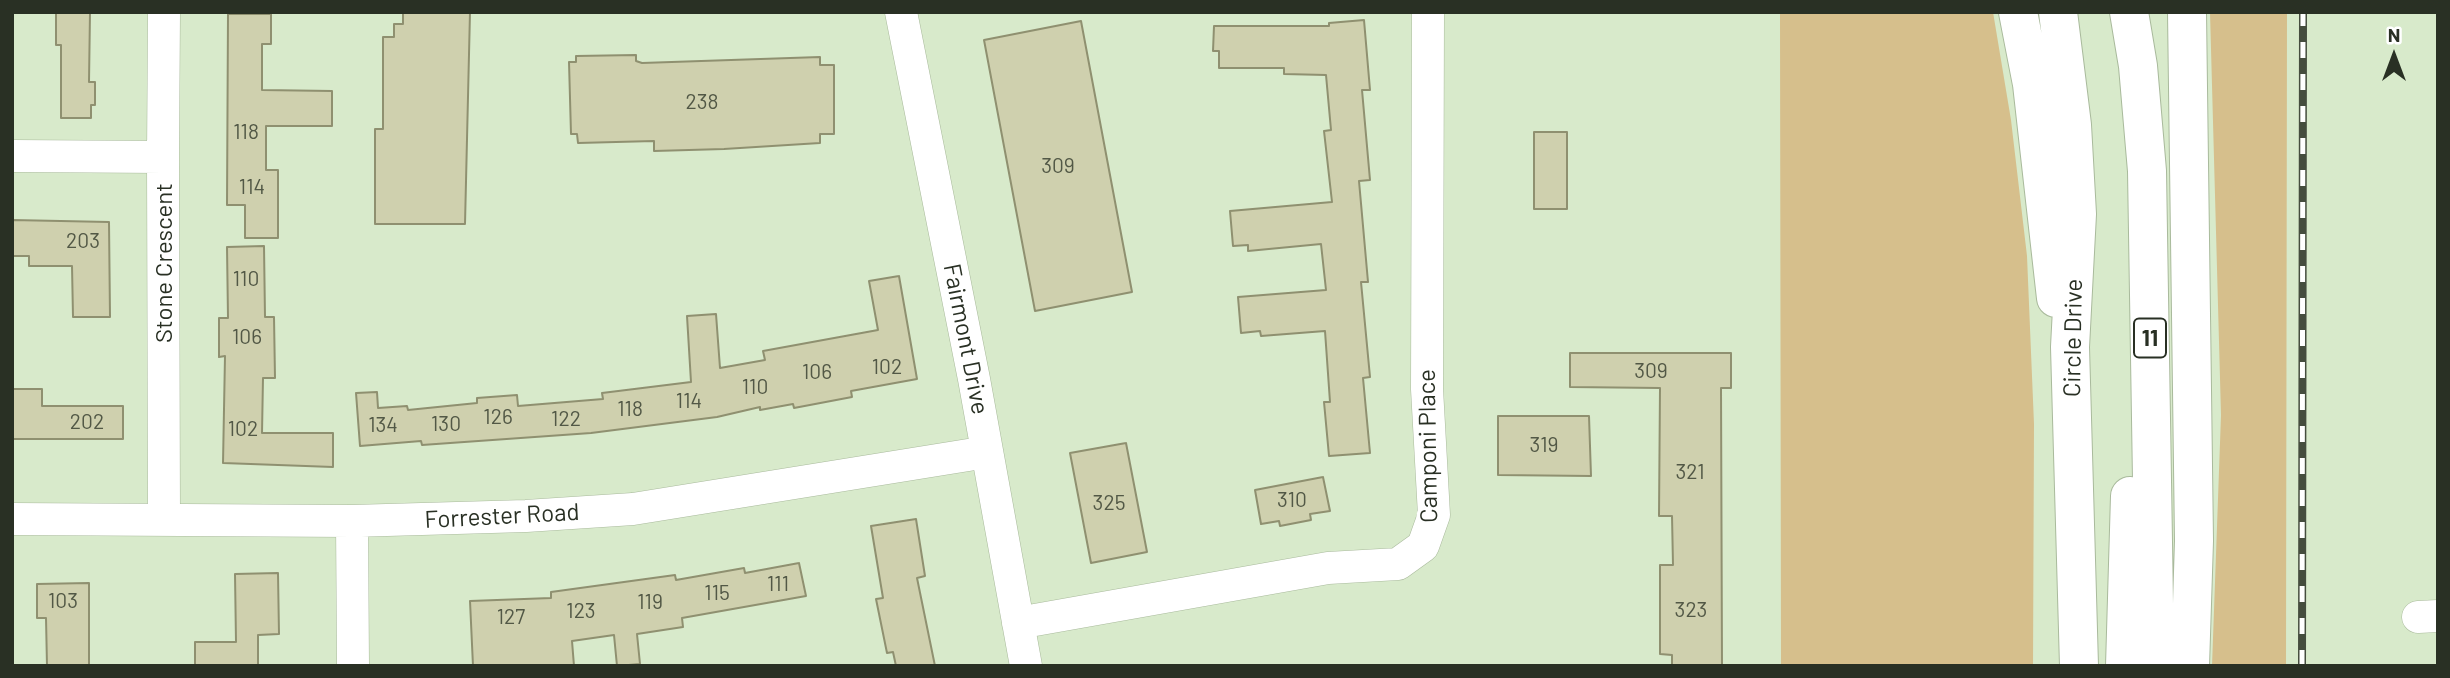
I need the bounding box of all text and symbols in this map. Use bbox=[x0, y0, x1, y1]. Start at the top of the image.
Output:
north arrow bbox=[2359, 21, 2429, 91]
text: N bbox=[2388, 23, 2400, 46]
house number: 238 bbox=[686, 89, 718, 115]
house number: 118 bbox=[233, 119, 259, 145]
house number: 309 bbox=[1041, 153, 1075, 179]
house number: 114 bbox=[239, 174, 265, 200]
street label: Stone Crescent bbox=[150, 183, 178, 343]
house number: 203 bbox=[66, 228, 100, 254]
street label: Fairmont Drive bbox=[937, 261, 995, 417]
house number: 110 bbox=[233, 266, 259, 292]
street label: Circle Drive bbox=[2058, 279, 2088, 397]
road number: 11 bbox=[2134, 318, 2166, 358]
house number: 106 bbox=[232, 324, 262, 350]
house number: 102 bbox=[872, 354, 902, 380]
house number: 309 bbox=[1634, 358, 1668, 384]
house number: 106 bbox=[802, 359, 832, 385]
street label: Camponi Place bbox=[1412, 369, 1444, 523]
house number: 110 bbox=[742, 374, 768, 400]
house number: 114 bbox=[676, 388, 702, 414]
house number: 118 bbox=[617, 396, 643, 422]
house number: 126 bbox=[483, 404, 513, 430]
house number: 122 bbox=[551, 406, 581, 432]
house number: 202 bbox=[70, 409, 104, 435]
house number: 130 bbox=[431, 411, 461, 437]
house number: 134 bbox=[368, 412, 398, 438]
house number: 102 bbox=[228, 416, 258, 442]
house number: 319 bbox=[1530, 432, 1558, 458]
house number: 321 bbox=[1675, 459, 1705, 485]
house number: 310 bbox=[1277, 487, 1307, 513]
house number: 325 bbox=[1093, 490, 1125, 516]
street label: Forrester Road bbox=[424, 498, 580, 534]
house number: 111 bbox=[767, 571, 789, 597]
house number: 115 bbox=[704, 580, 730, 606]
house number: 103 bbox=[48, 588, 78, 614]
house number: 119 bbox=[637, 589, 663, 615]
house number: 323 bbox=[1675, 597, 1707, 623]
house number: 123 bbox=[566, 598, 596, 624]
house number: 127 bbox=[497, 604, 525, 630]

